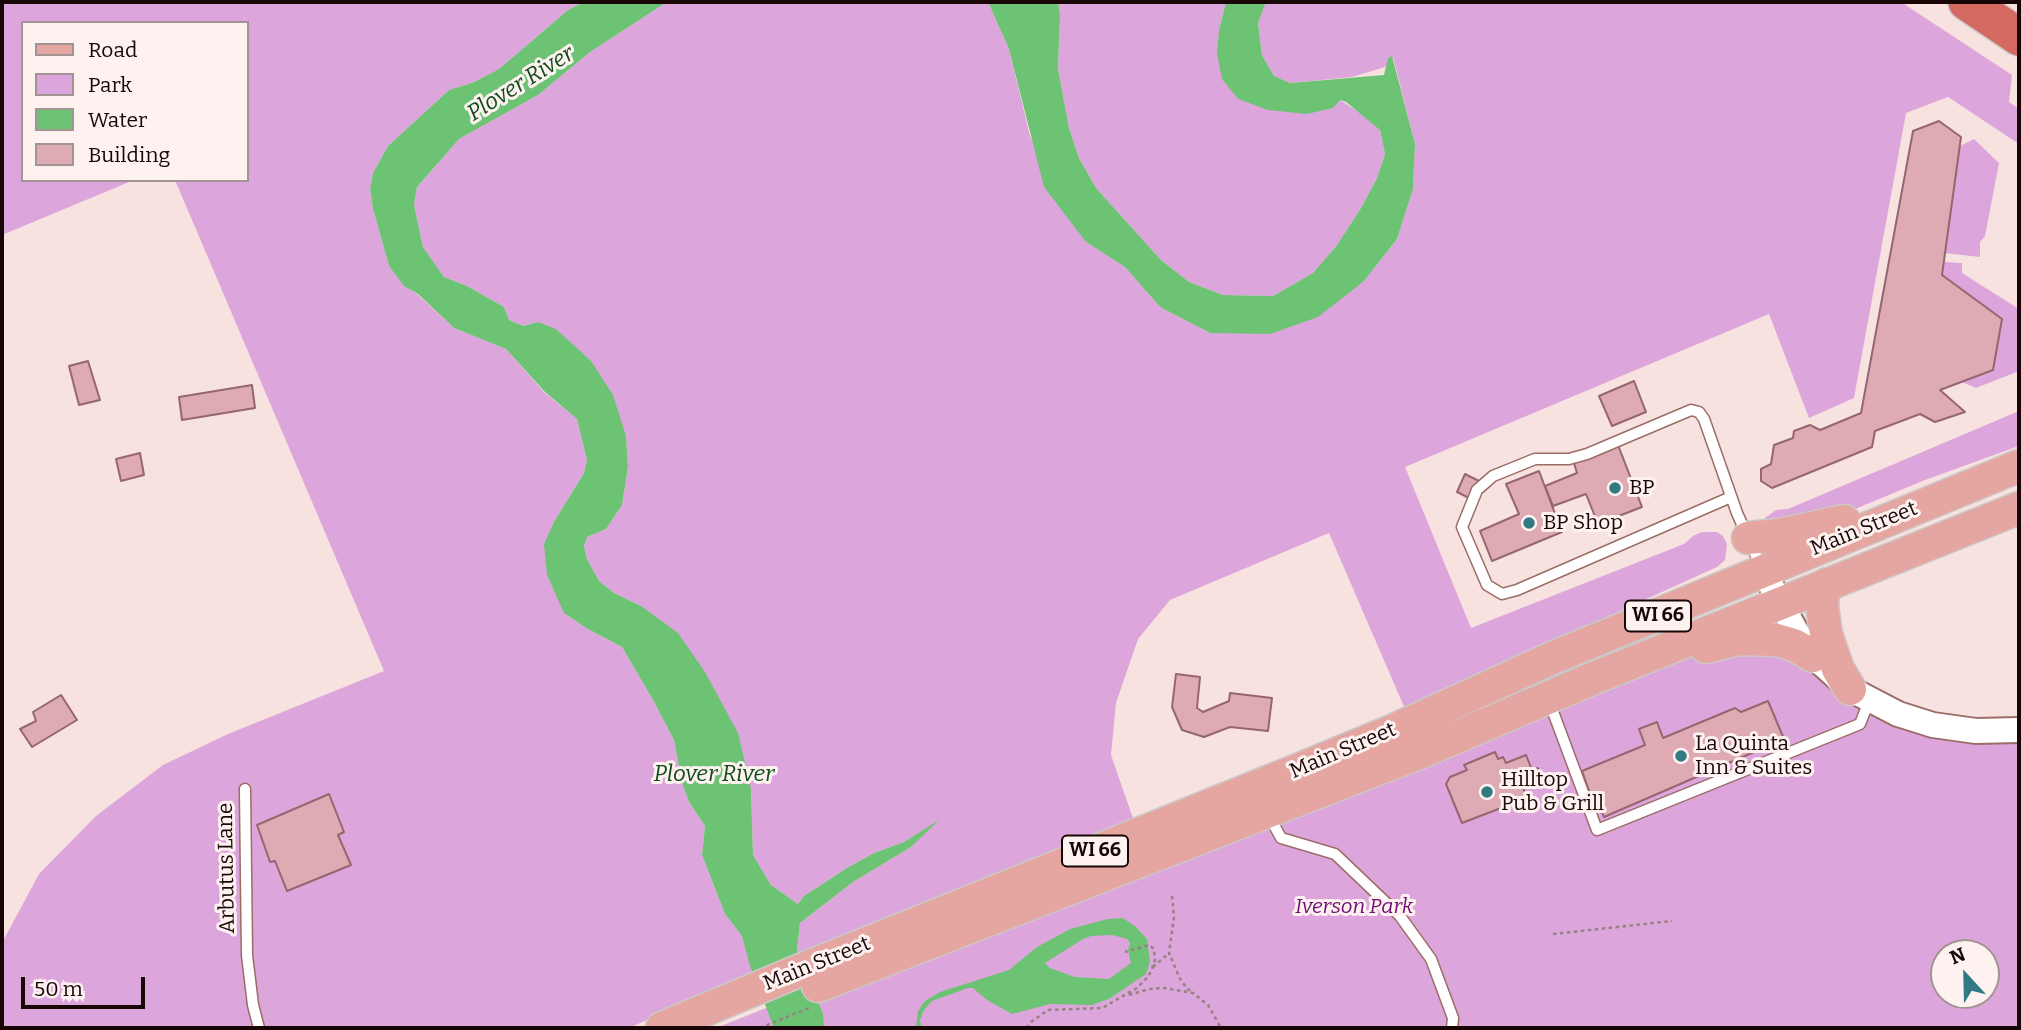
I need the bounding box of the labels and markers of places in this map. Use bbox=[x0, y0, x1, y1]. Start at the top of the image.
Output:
place label: BP bbox=[1629, 475, 1654, 501]
marker: BP bbox=[1607, 480, 1623, 496]
place label: BP Shop bbox=[1543, 510, 1623, 536]
marker: BP Shop bbox=[1521, 515, 1537, 531]
place label: La Quinta Inn & Suites bbox=[1695, 731, 1812, 781]
marker: La Quinta Inn & Suites bbox=[1673, 748, 1689, 764]
place label: Hilltop Pub & Grill bbox=[1501, 767, 1604, 817]
marker: Hilltop Pub & Grill bbox=[1479, 784, 1495, 800]

